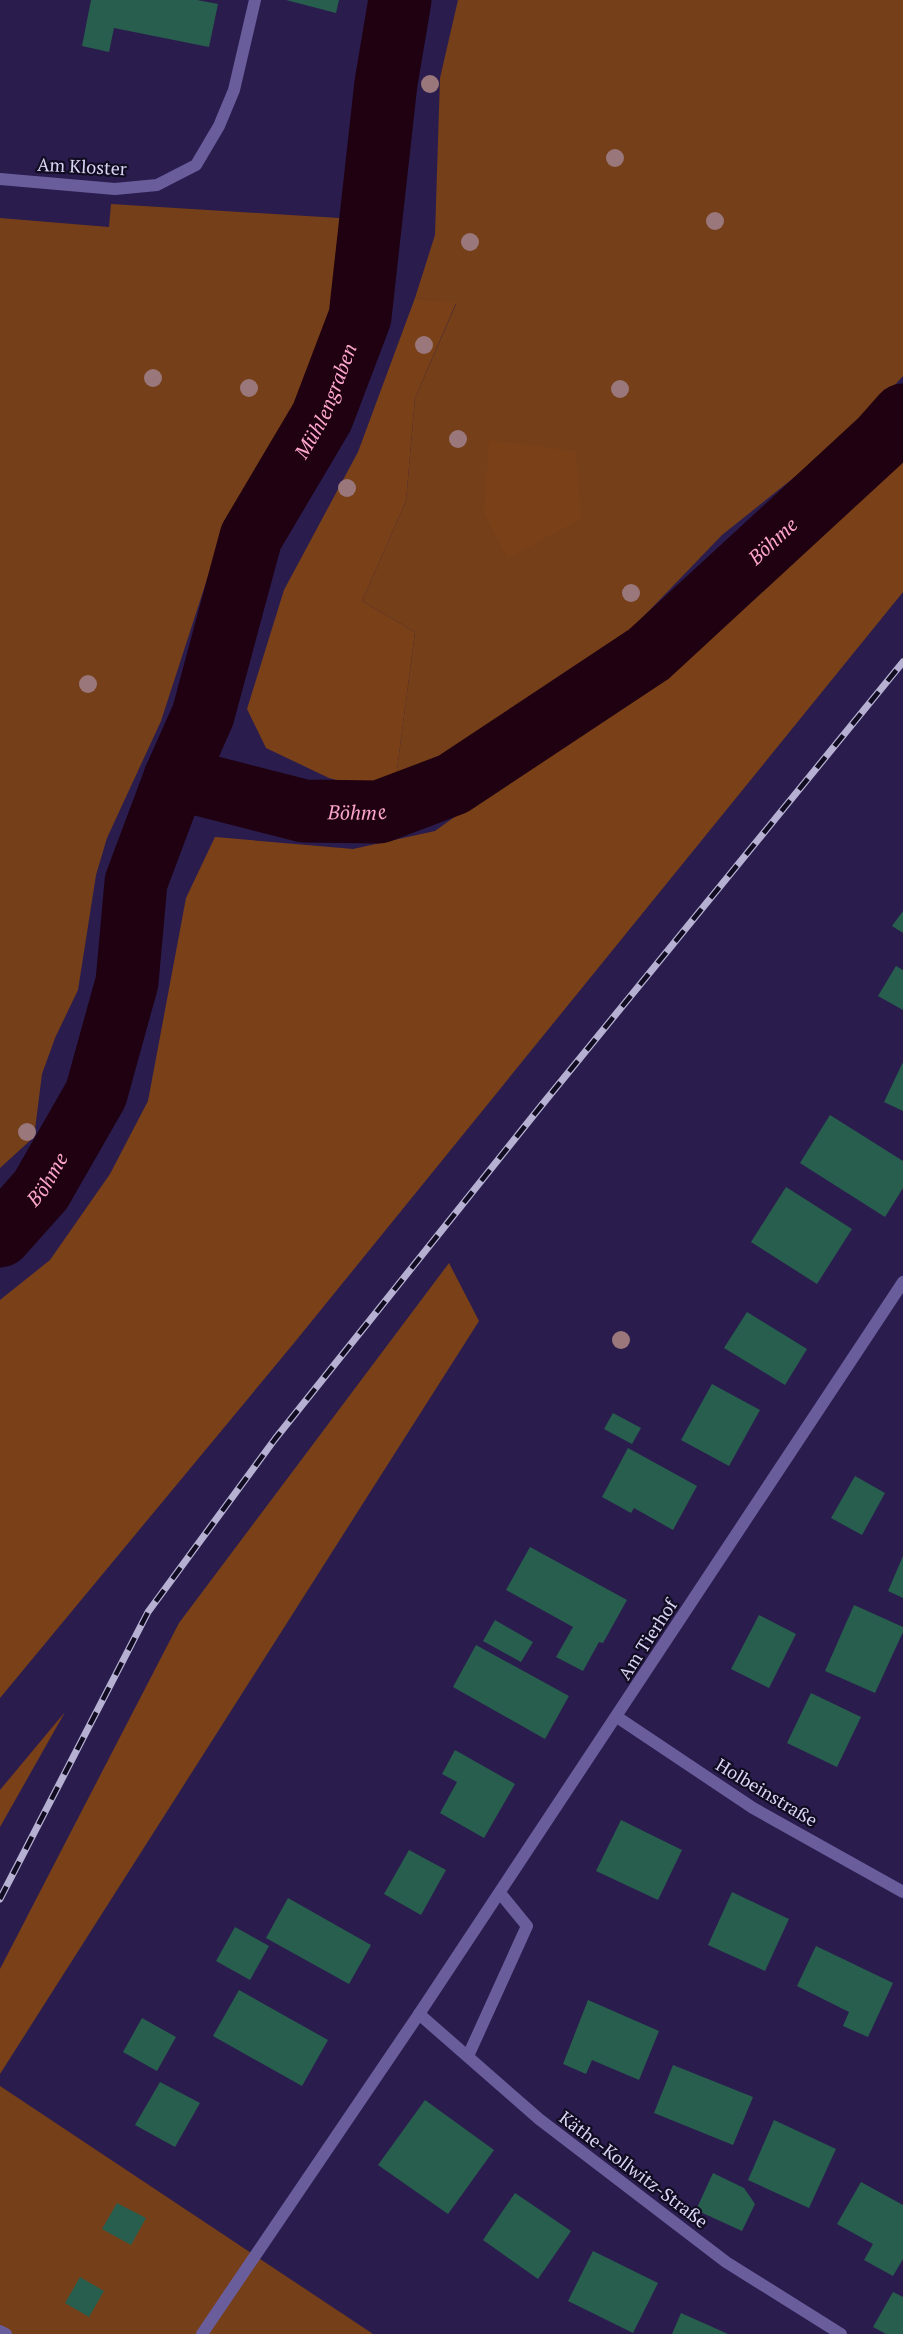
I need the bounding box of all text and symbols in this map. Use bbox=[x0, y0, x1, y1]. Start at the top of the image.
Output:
street label: Am Kloster bbox=[37, 152, 127, 180]
water label: Mühlengraben bbox=[287, 339, 362, 464]
water label: Böhme bbox=[741, 511, 803, 571]
water label: Böhme bbox=[327, 797, 390, 825]
water label: Böhme bbox=[19, 1147, 73, 1212]
street label: Am Tierhof bbox=[612, 1593, 683, 1684]
street label: Holbeinstraße bbox=[712, 1752, 822, 1832]
street label: Käthe-Kollwitz-Straße bbox=[555, 2105, 713, 2233]

